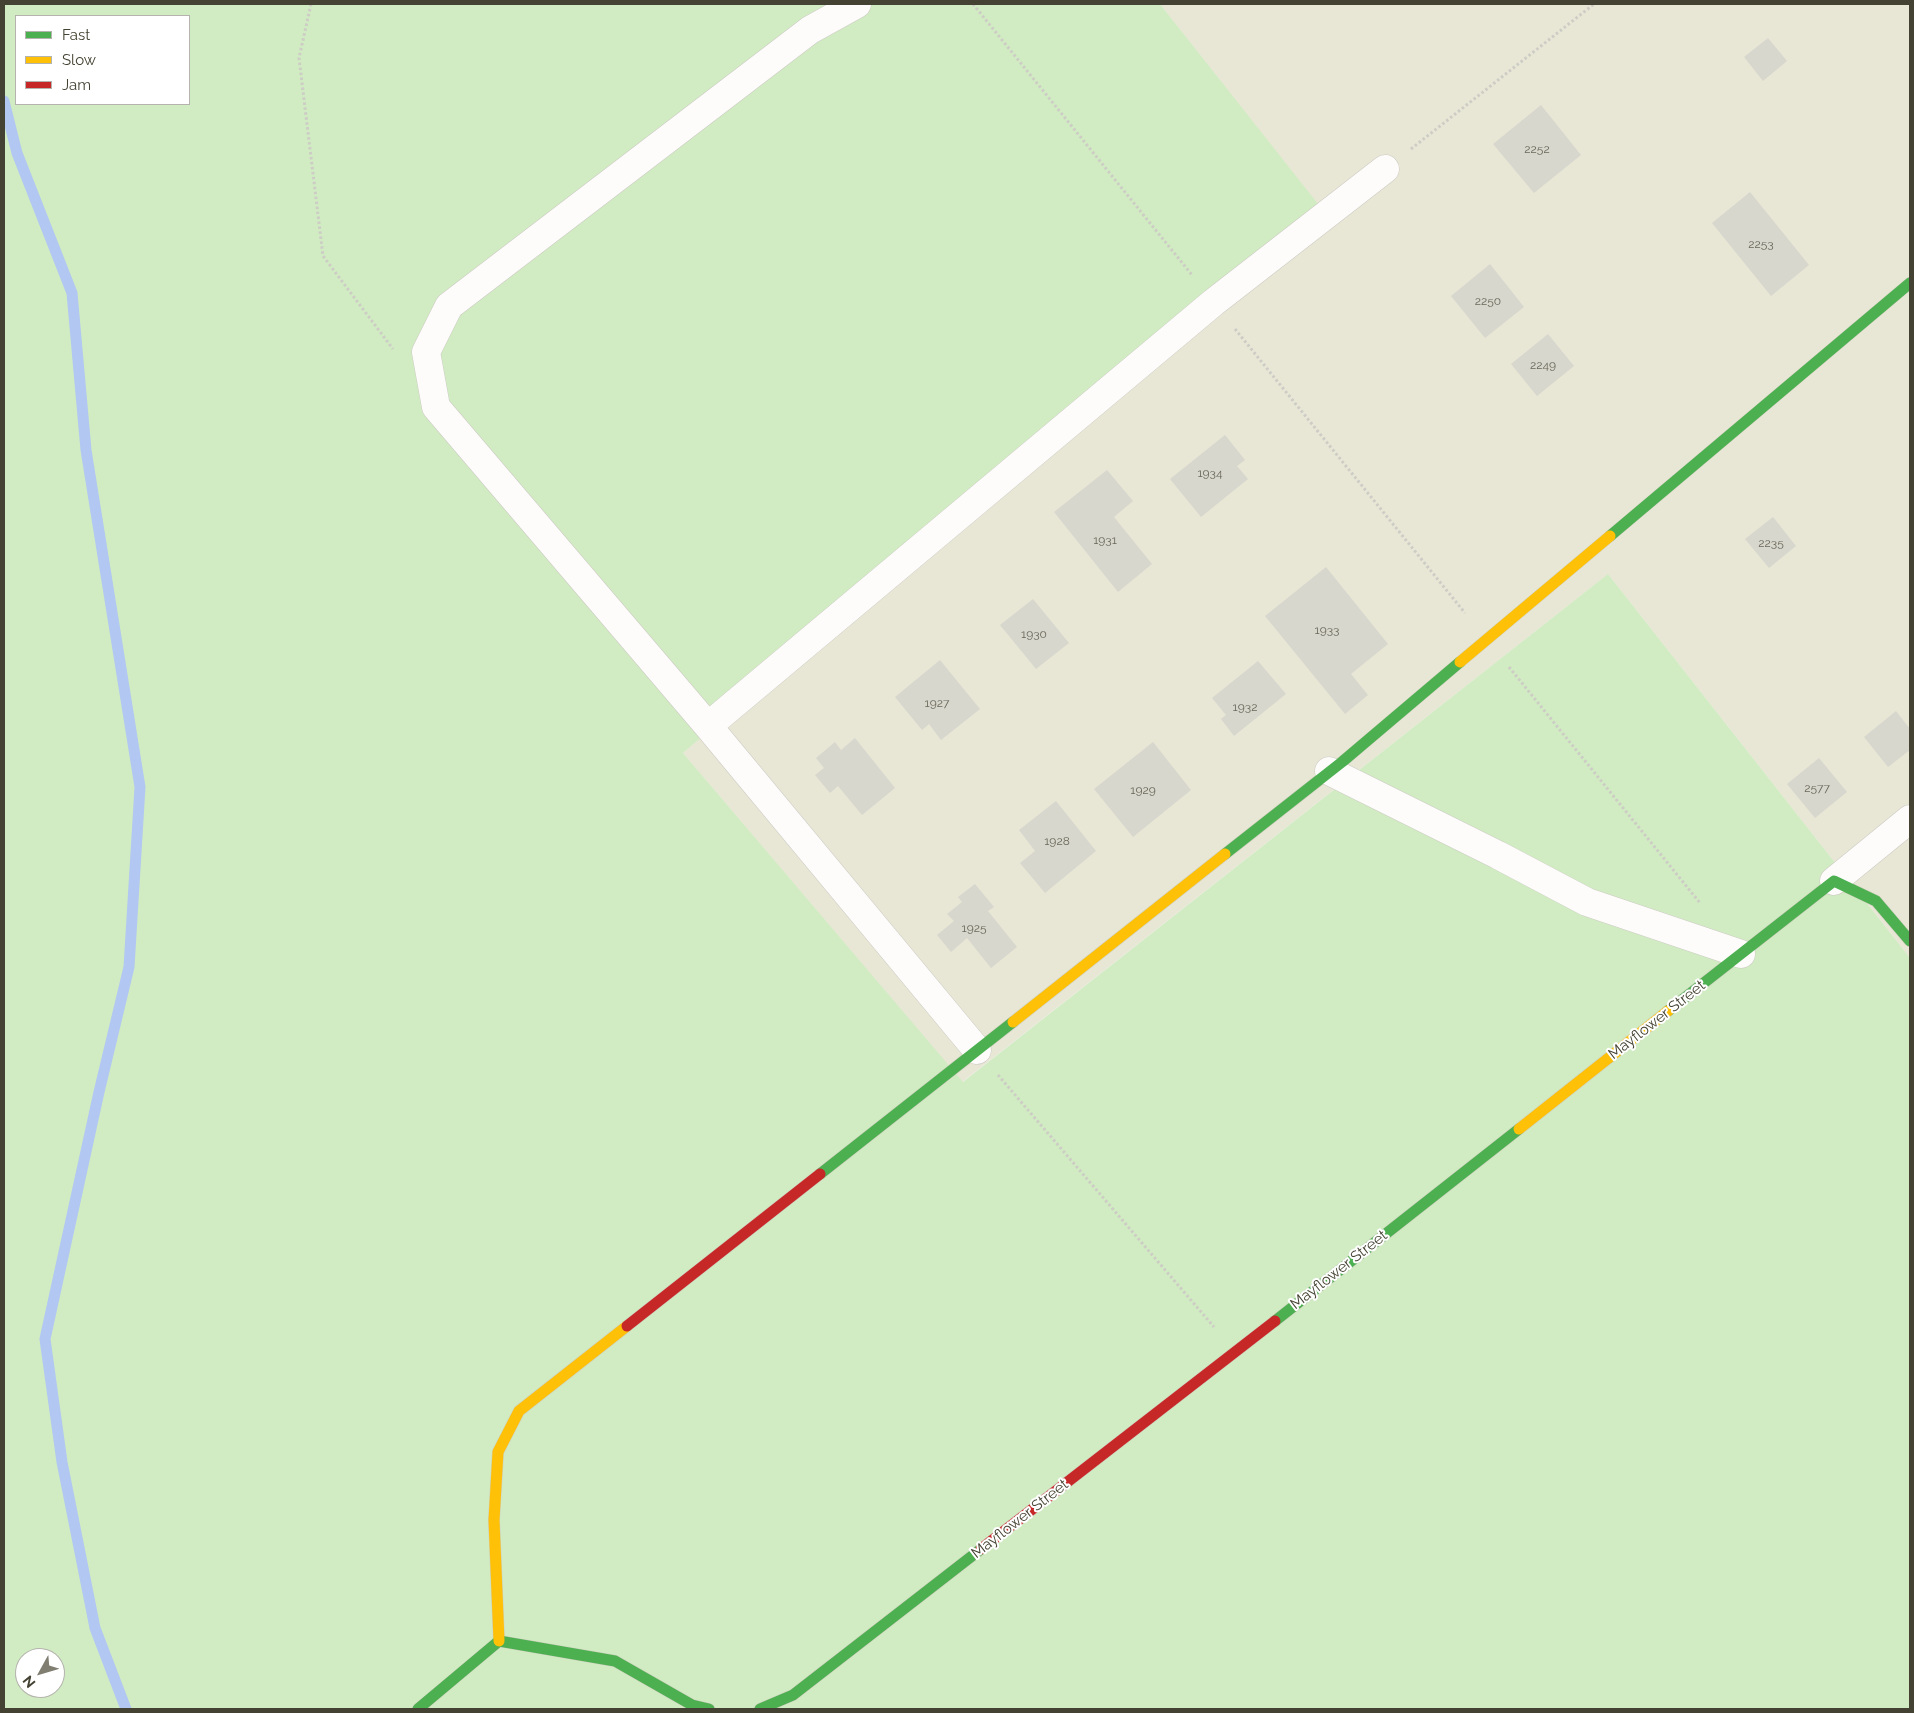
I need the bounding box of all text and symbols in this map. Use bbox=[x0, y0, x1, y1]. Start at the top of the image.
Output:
legend bbox=[15, 15, 190, 105]
text: Fast bbox=[62, 26, 90, 44]
text: Slow bbox=[62, 51, 96, 69]
text: Jam bbox=[62, 76, 91, 94]
house number: 2252 bbox=[1524, 142, 1550, 156]
house number: 2253 bbox=[1748, 237, 1774, 251]
house number: 2250 bbox=[1475, 294, 1501, 308]
house number: 2249 bbox=[1530, 358, 1556, 372]
house number: 1934 bbox=[1197, 466, 1223, 480]
house number: 1931 bbox=[1093, 533, 1117, 547]
house number: 2235 bbox=[1758, 536, 1784, 550]
house number: 1933 bbox=[1315, 623, 1339, 637]
house number: 1930 bbox=[1021, 627, 1047, 641]
house number: 1927 bbox=[925, 696, 949, 710]
house number: 1932 bbox=[1233, 700, 1257, 714]
house number: 2577 bbox=[1804, 781, 1830, 795]
house number: 1929 bbox=[1130, 783, 1156, 797]
house number: 1928 bbox=[1044, 834, 1070, 848]
house number: 1925 bbox=[962, 921, 986, 935]
street label: Mayflower Street bbox=[1605, 977, 1709, 1063]
street label: Mayflower Street bbox=[1287, 1227, 1391, 1313]
street label: Mayflower Street bbox=[968, 1476, 1072, 1562]
north arrow bbox=[15, 1648, 65, 1698]
text: N bbox=[20, 1673, 39, 1691]

